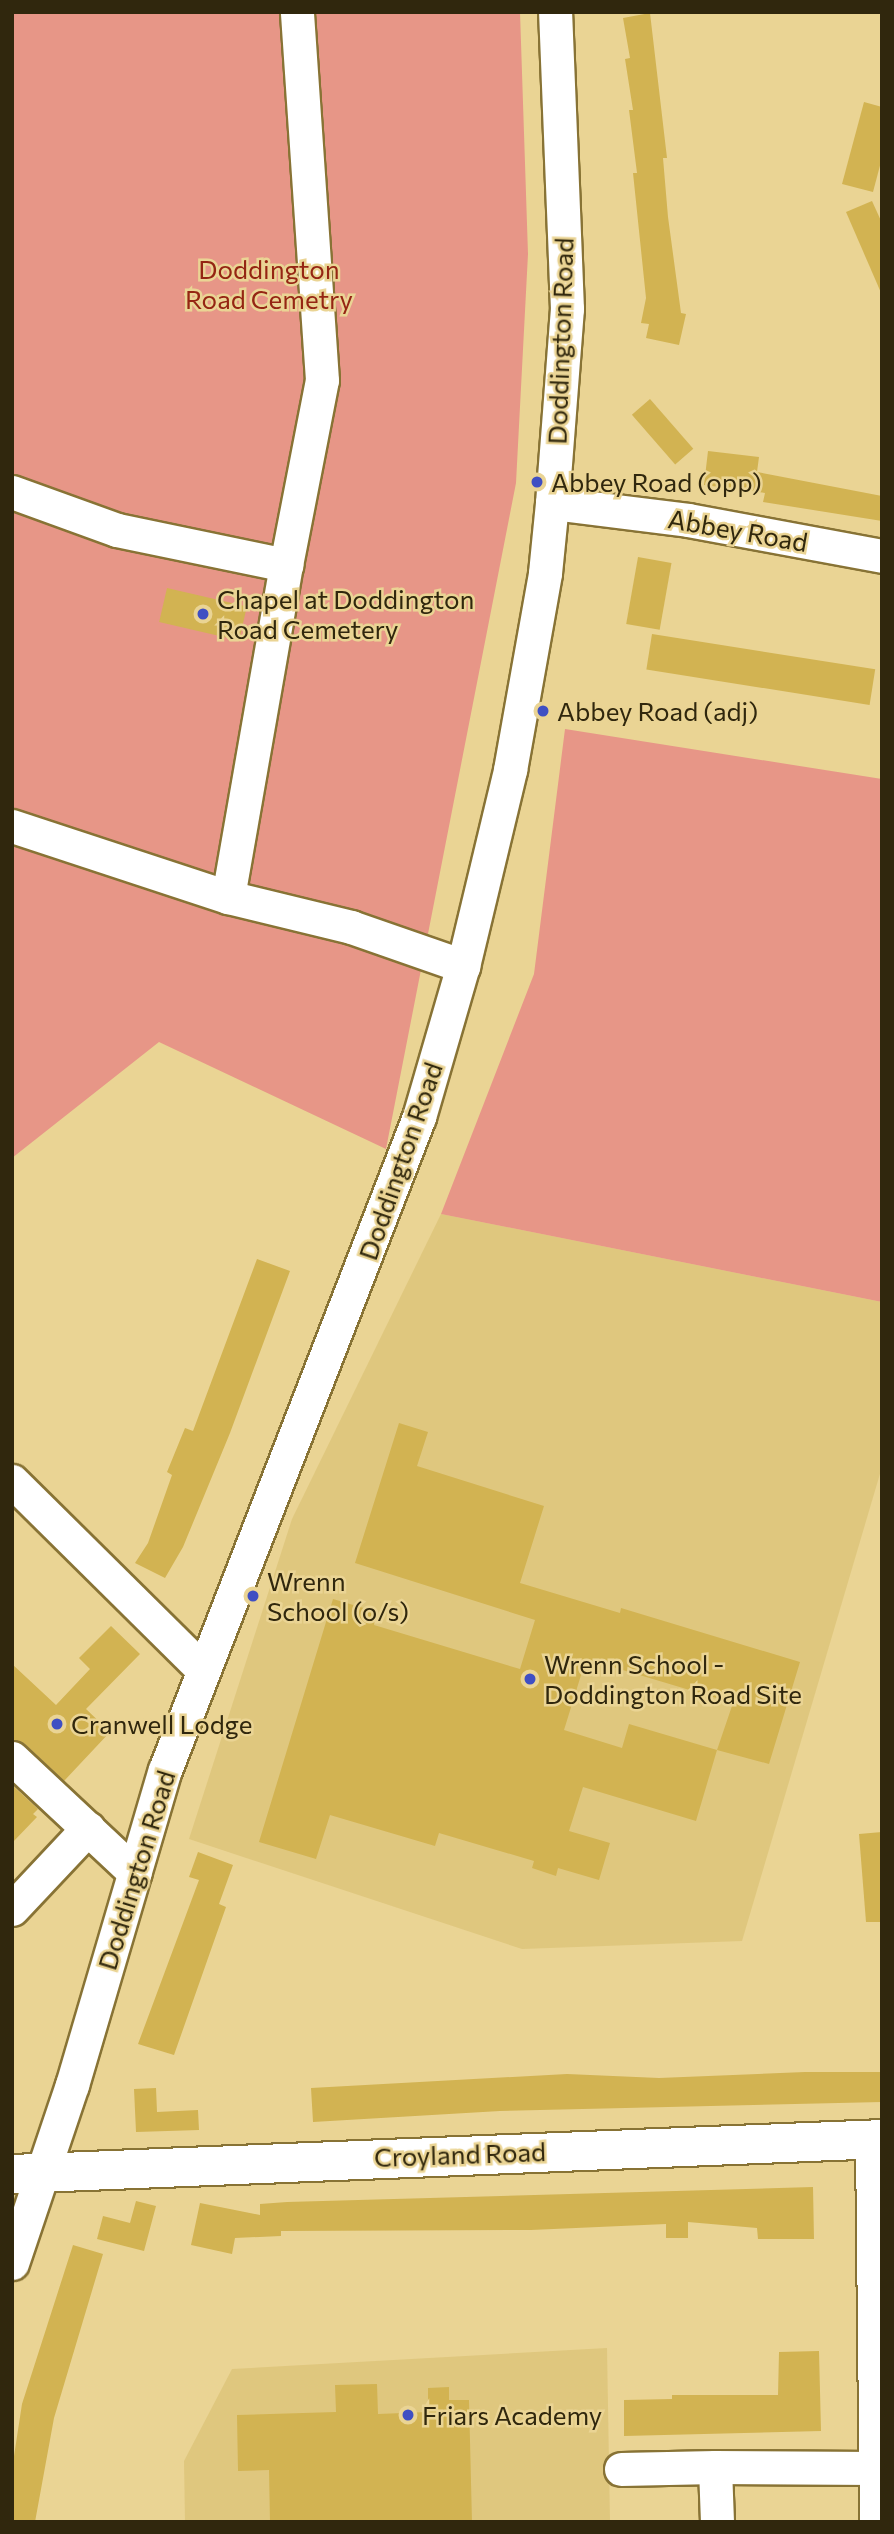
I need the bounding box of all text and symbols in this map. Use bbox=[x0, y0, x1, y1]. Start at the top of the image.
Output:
street label: Doddington Road bbox=[541, 237, 579, 445]
park label: Doddington Road Cemetry bbox=[185, 253, 353, 314]
place label: Abbey Road (opp) bbox=[551, 466, 762, 498]
marker: Abbey Road (opp) bbox=[529, 474, 545, 490]
street label: Abbey Road bbox=[666, 502, 810, 558]
place label: Chapel at Doddington Road Cemetery bbox=[217, 583, 475, 644]
marker: Chapel at Doddington Road Cemetery bbox=[195, 606, 211, 622]
place label: Abbey Road (adj) bbox=[557, 695, 758, 727]
marker: Abbey Road (adj) bbox=[535, 703, 551, 719]
street label: Doddington Road bbox=[352, 1058, 448, 1264]
place label: Wrenn School (o/s) bbox=[267, 1565, 409, 1626]
marker: Wrenn School (o/s) bbox=[245, 1588, 261, 1604]
place label: Wrenn School - Doddington Road Site bbox=[544, 1648, 802, 1710]
marker: Wrenn School - Doddington Road Site bbox=[522, 1671, 538, 1687]
place label: Cranwell Lodge bbox=[71, 1708, 252, 1740]
marker: Cranwell Lodge bbox=[49, 1716, 65, 1732]
street label: Doddington Road bbox=[91, 1766, 181, 1974]
street label: Croyland Road bbox=[373, 2135, 547, 2173]
place label: Friars Academy bbox=[422, 2399, 602, 2431]
marker: Friars Academy bbox=[400, 2407, 416, 2423]

